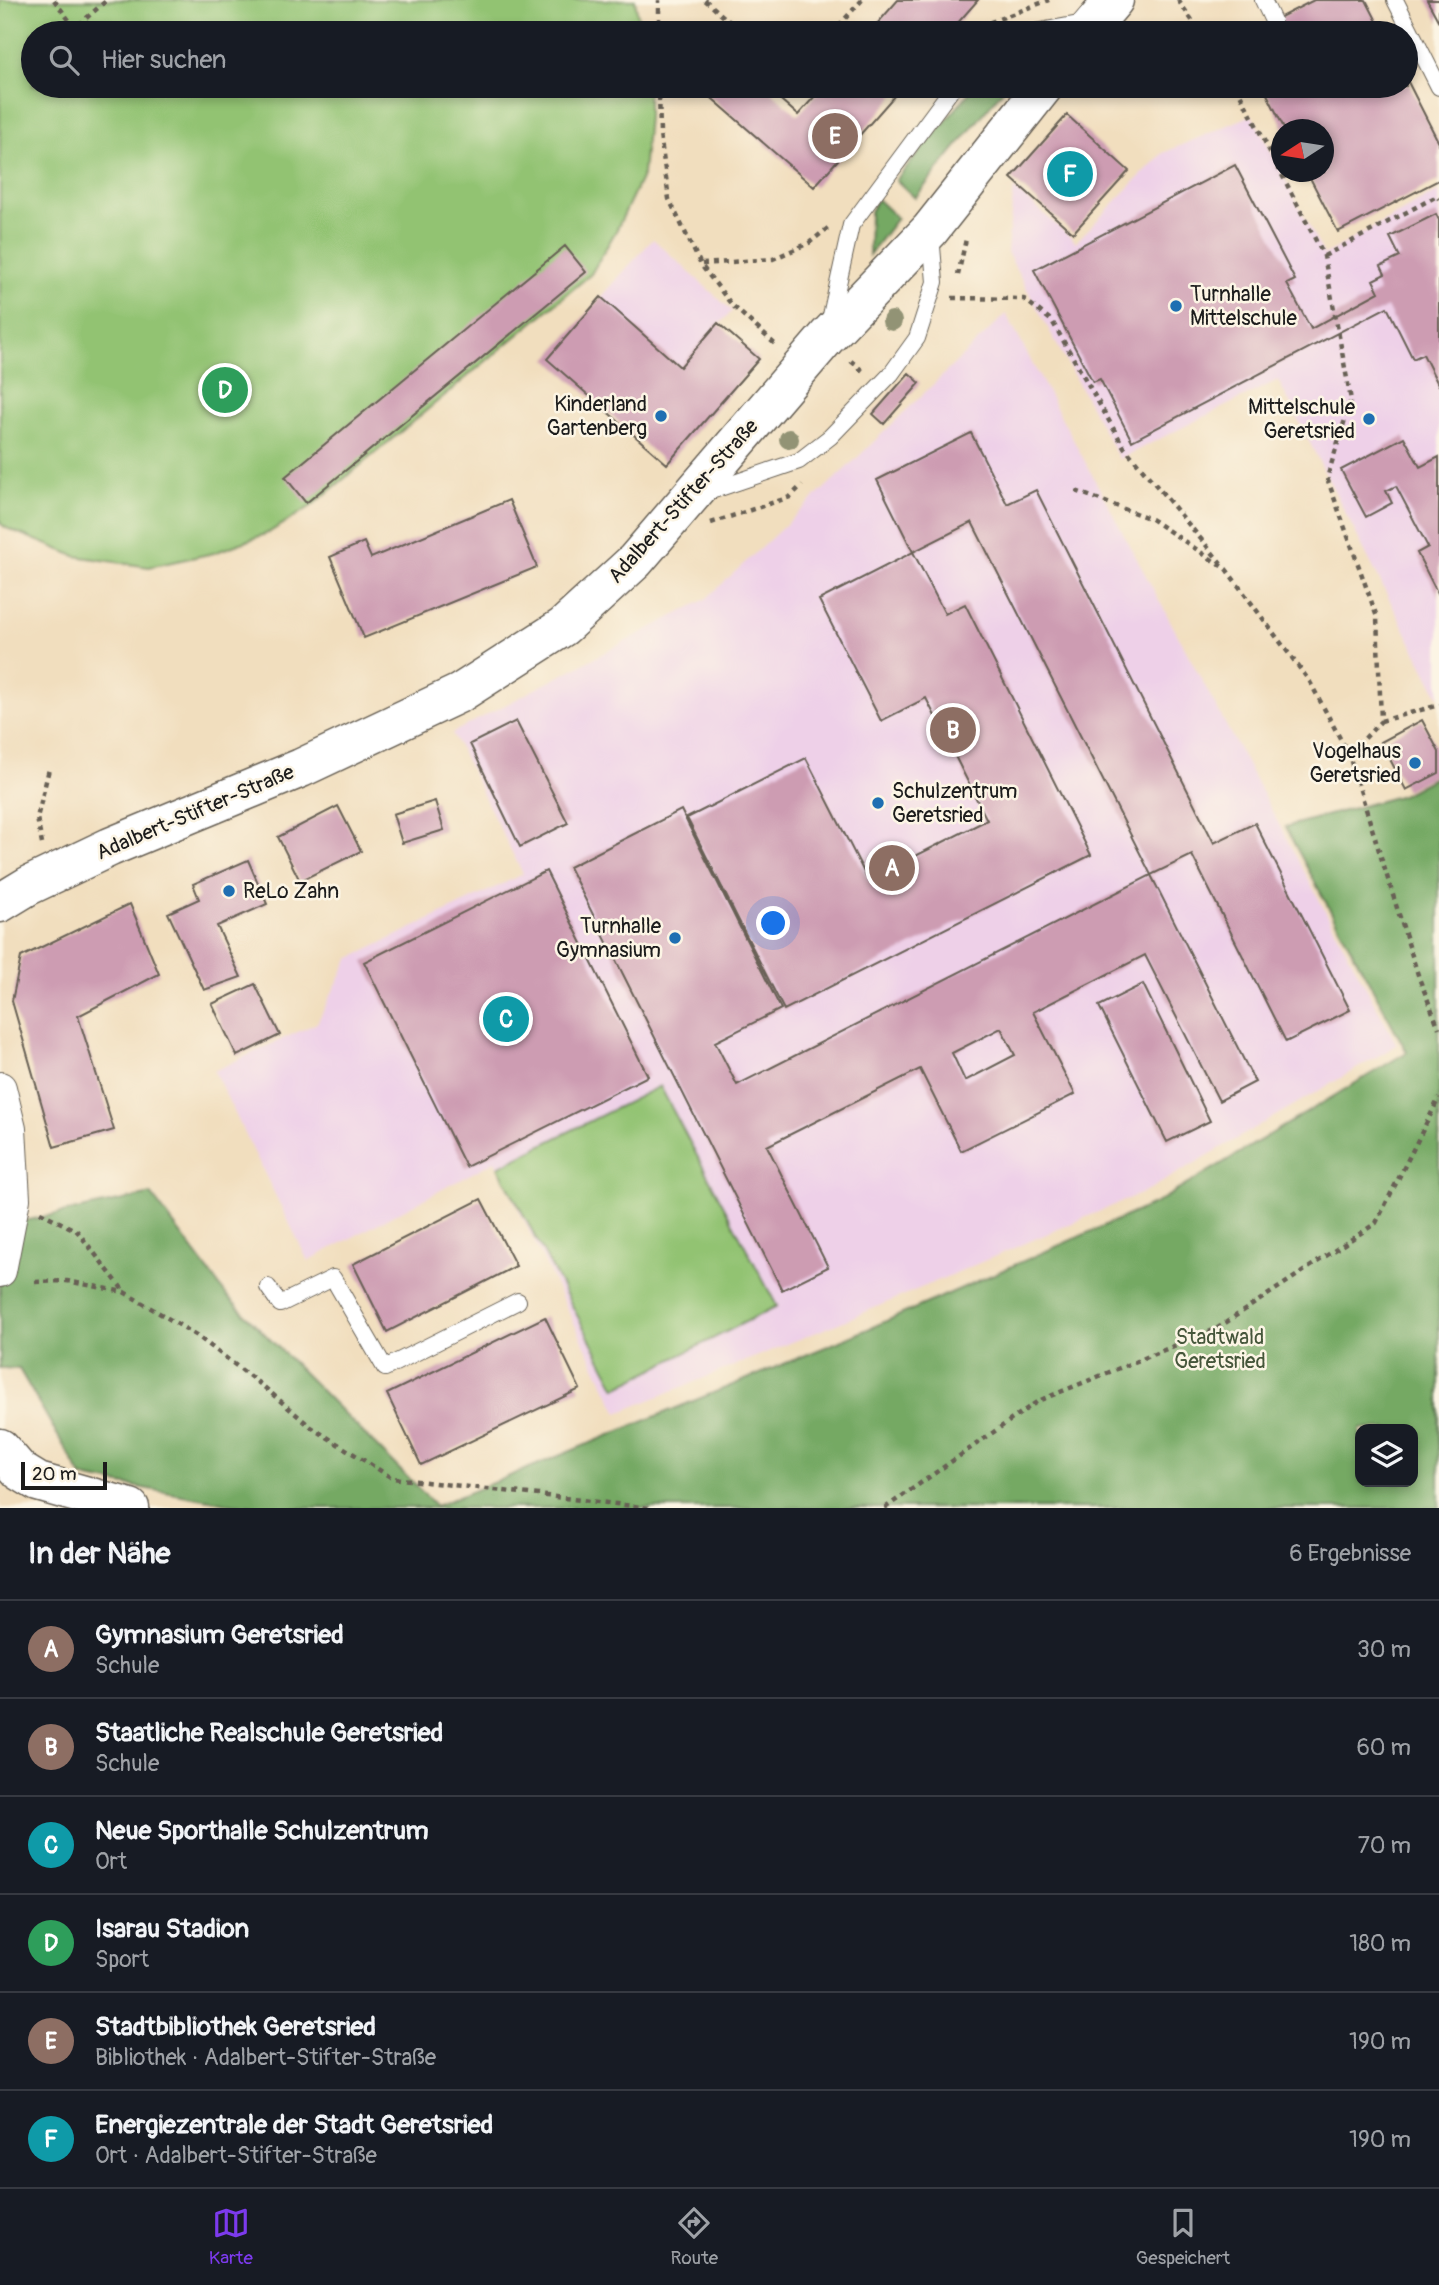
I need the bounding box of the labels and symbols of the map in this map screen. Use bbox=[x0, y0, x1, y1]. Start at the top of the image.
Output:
pin: E bbox=[812, 110, 858, 162]
north arrow bbox=[1271, 119, 1334, 182]
pin: F bbox=[1047, 148, 1093, 200]
place label: Turnhalle Mittelschule bbox=[1190, 281, 1298, 332]
marker: Turnhalle Mittelschule bbox=[1168, 298, 1184, 314]
pin: D bbox=[202, 364, 248, 416]
place label: Kinderland Gartenberg bbox=[547, 391, 647, 442]
place label: Mittelschule Geretsried bbox=[1248, 394, 1356, 445]
marker: Kinderland Gartenberg bbox=[653, 408, 669, 424]
marker: Mittelschule Geretsried bbox=[1361, 411, 1377, 427]
street label: Adalbert-Stifter-Straße bbox=[602, 413, 765, 589]
pin: B bbox=[930, 704, 976, 756]
place label: Vogelhaus Geretsried bbox=[1310, 738, 1402, 789]
marker: Vogelhaus Geretsried bbox=[1407, 755, 1423, 771]
street label: Adalbert-Stifter-Straße bbox=[92, 758, 299, 866]
place label: Schulzentrum Geretsried bbox=[892, 778, 1017, 829]
marker: Schulzentrum Geretsried bbox=[870, 795, 886, 811]
pin: A bbox=[869, 842, 915, 894]
place label: ReLo Zahn bbox=[243, 878, 339, 905]
marker: ReLo Zahn bbox=[221, 883, 237, 899]
your location bbox=[756, 906, 790, 940]
place label: Turnhalle Gymnasium bbox=[556, 913, 662, 964]
marker: Turnhalle Gymnasium bbox=[667, 930, 683, 946]
pin: C bbox=[483, 993, 529, 1045]
park label: Stadtwald Geretsried bbox=[1174, 1324, 1266, 1375]
scale bar bbox=[21, 1459, 107, 1491]

